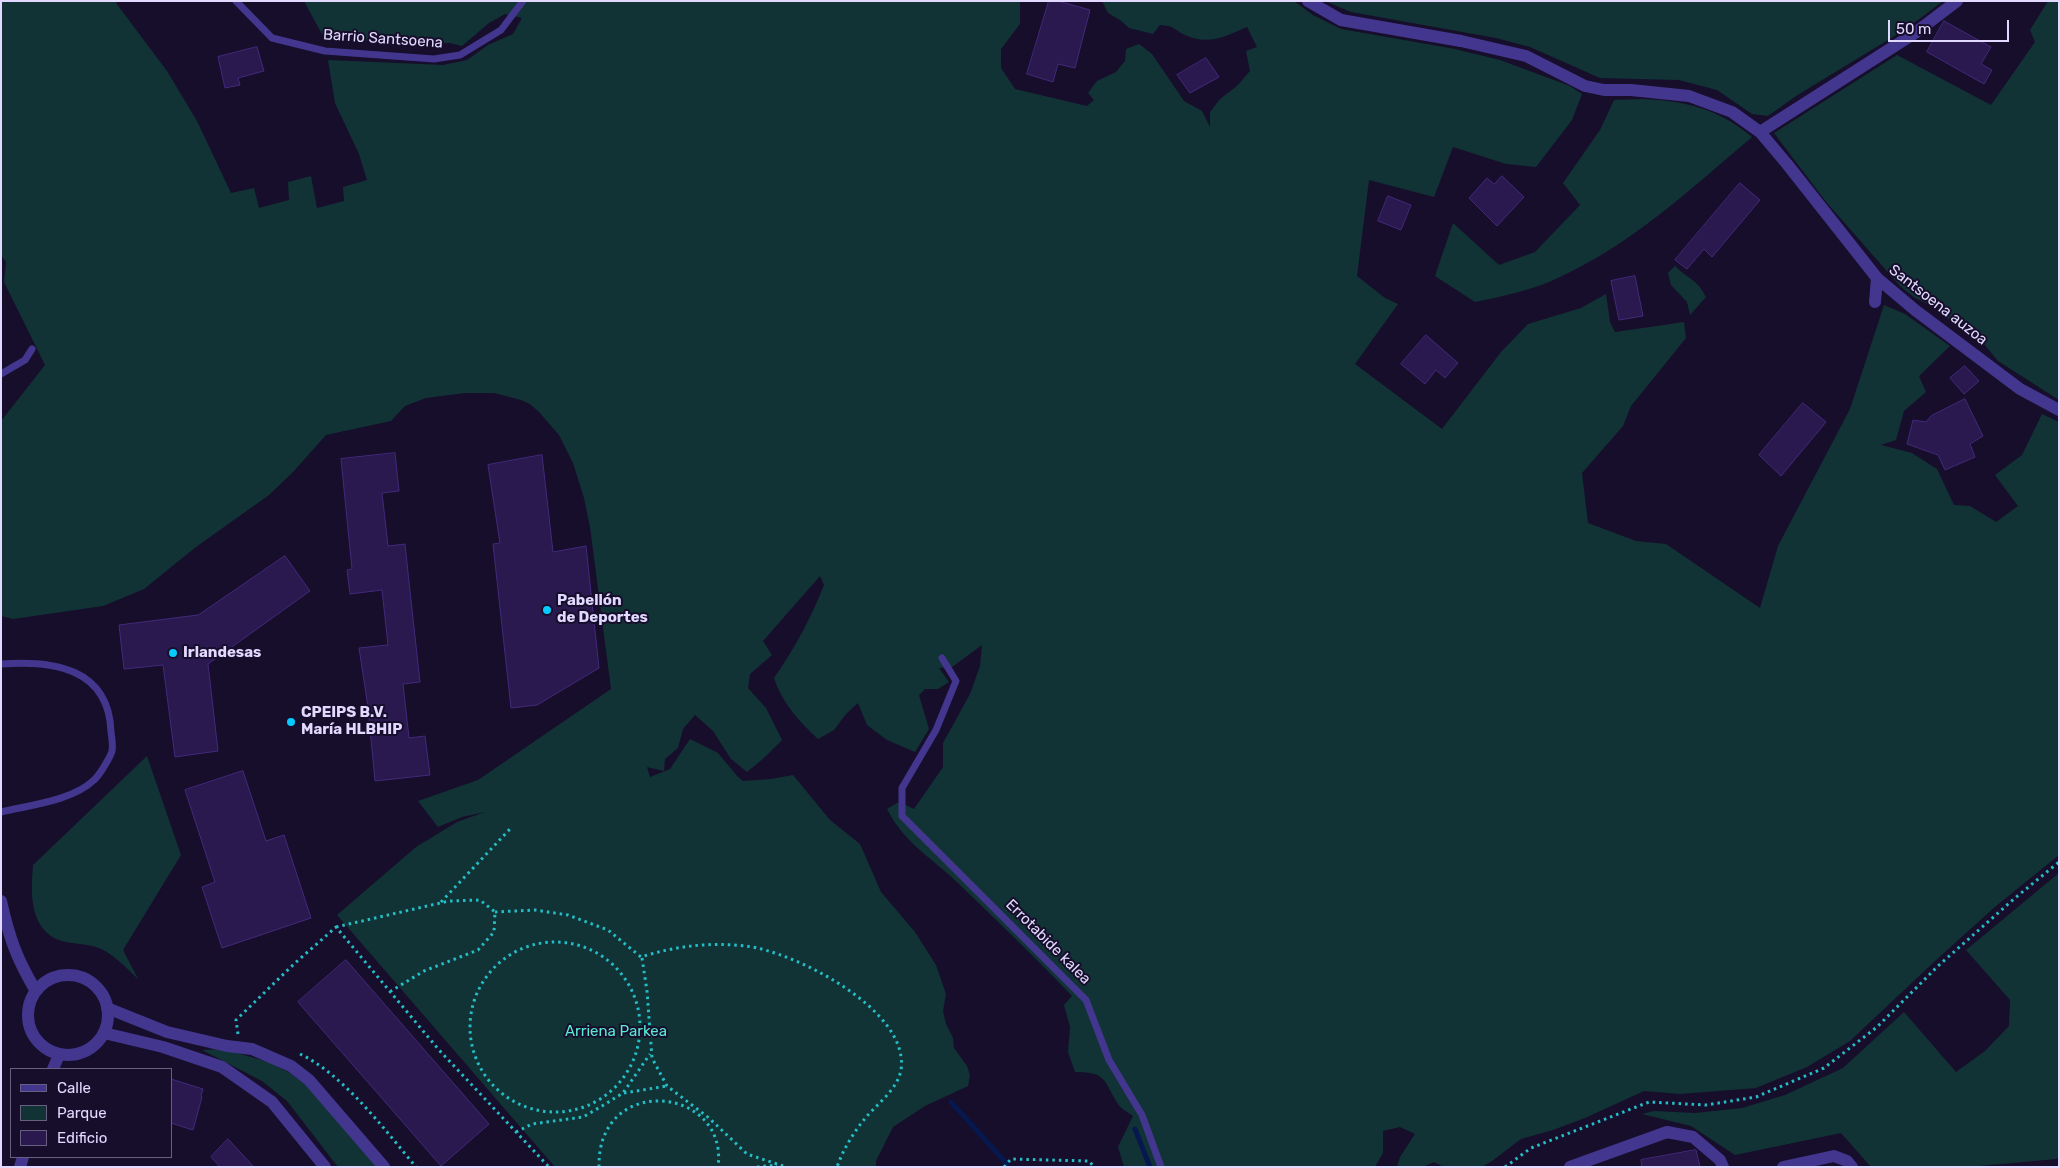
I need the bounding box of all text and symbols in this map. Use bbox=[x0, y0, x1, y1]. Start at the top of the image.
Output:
scale bar bbox=[1890, 10, 2011, 42]
text: 50 m bbox=[1896, 20, 1931, 38]
street label: Barrio Santsoena bbox=[322, 26, 444, 52]
street label: Santsoena auzoa bbox=[1885, 261, 1991, 349]
place label: Pabellón de Deportes bbox=[557, 592, 648, 627]
marker: Pabellón de Deportes bbox=[541, 604, 553, 616]
place label: Irlandesas bbox=[183, 644, 261, 662]
marker: Irlandesas bbox=[167, 647, 179, 659]
place label: CPEIPS B.V. María HLBHIP bbox=[301, 704, 402, 739]
marker: CPEIPS B.V. María HLBHIP bbox=[285, 716, 297, 728]
street label: Errotabide kalea bbox=[1002, 896, 1094, 988]
park label: Arriena Parkea bbox=[565, 1023, 667, 1041]
legend bbox=[10, 1068, 172, 1158]
text: Calle bbox=[57, 1079, 91, 1097]
text: Parque bbox=[57, 1104, 107, 1122]
text: Edificio bbox=[57, 1129, 107, 1147]

